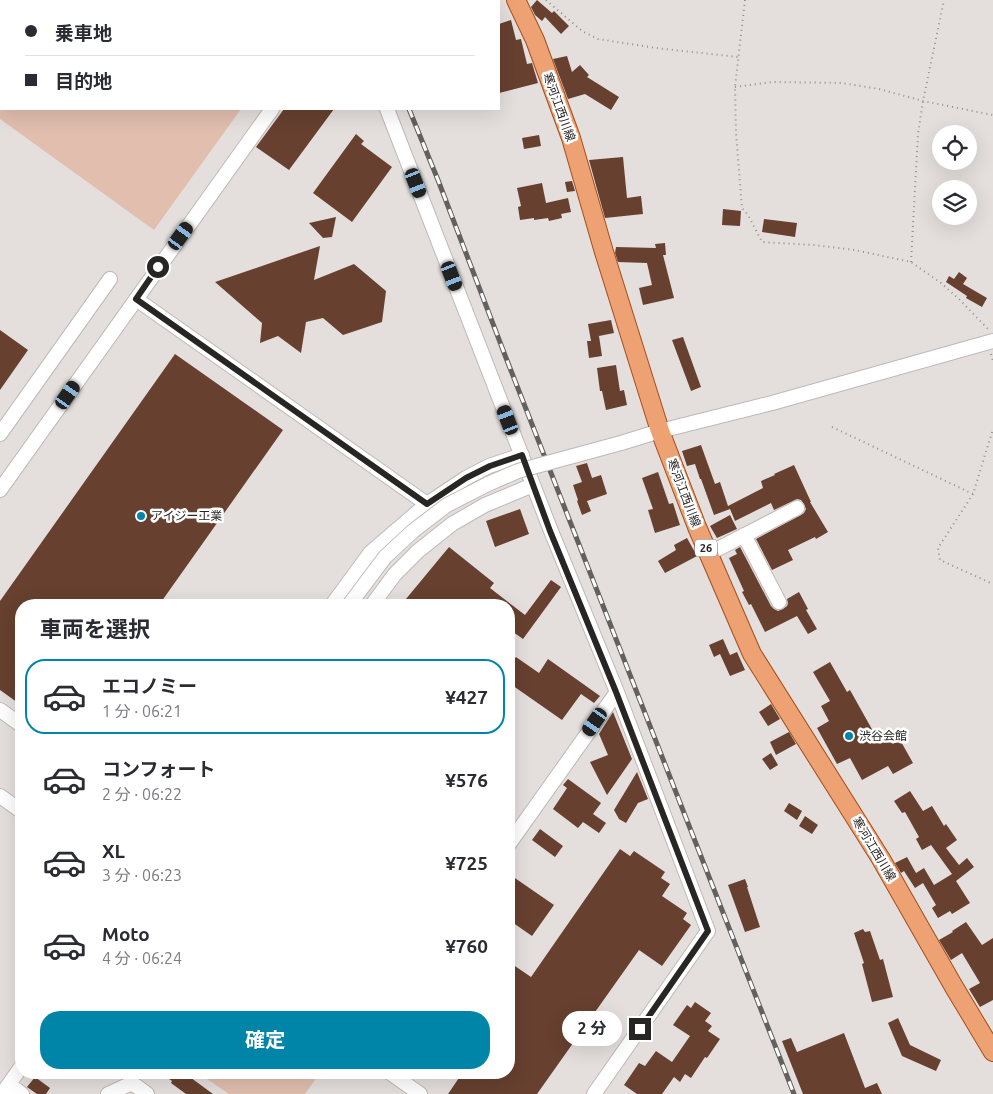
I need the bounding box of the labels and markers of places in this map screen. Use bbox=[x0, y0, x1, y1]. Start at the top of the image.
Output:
place label: アイジー工業 bbox=[151, 509, 222, 522]
marker: アイジー工業 bbox=[135, 510, 147, 522]
place label: 渋谷会館 bbox=[859, 729, 907, 742]
marker: 渋谷会館 bbox=[843, 730, 855, 742]

